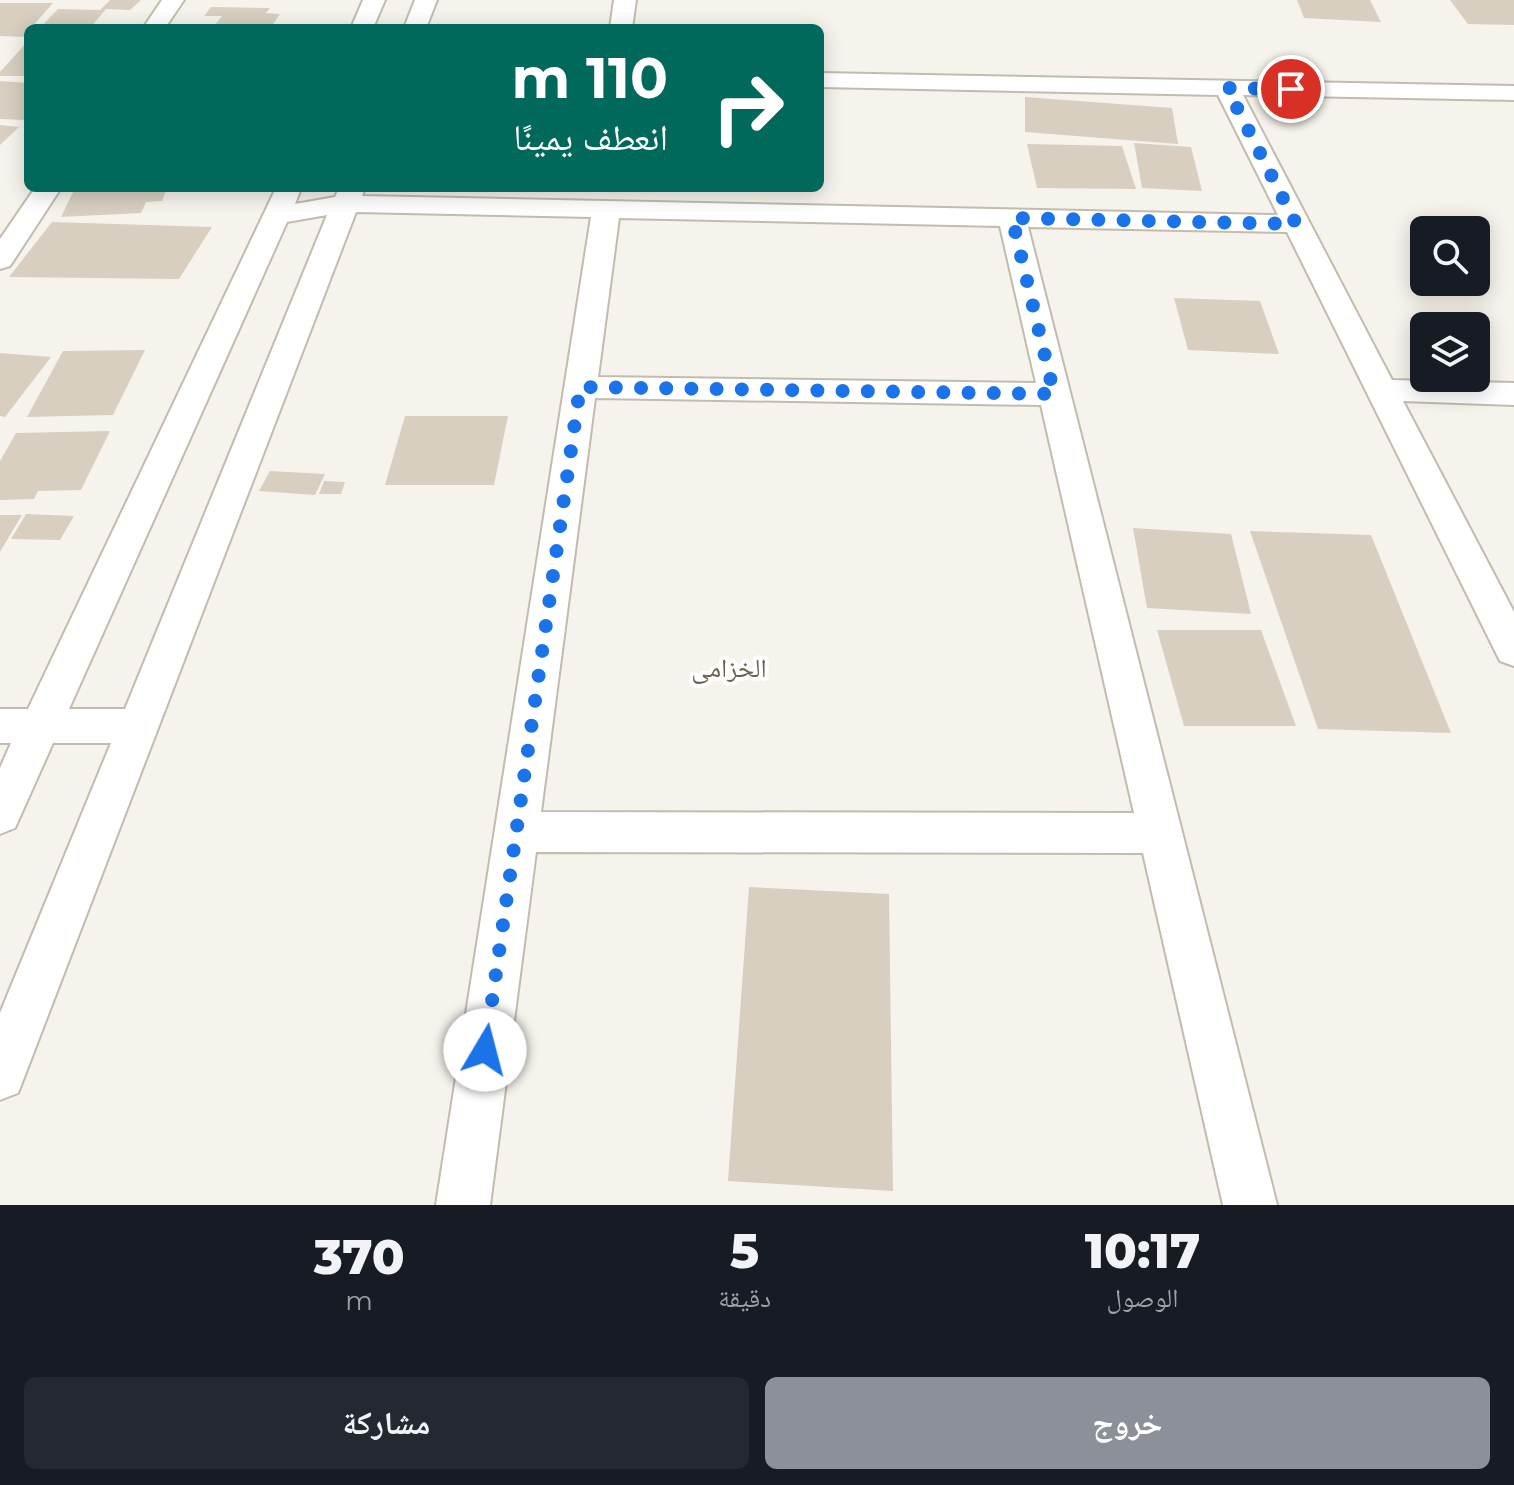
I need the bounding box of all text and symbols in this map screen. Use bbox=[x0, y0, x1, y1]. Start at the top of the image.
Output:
text: 110 m bbox=[511, 44, 668, 112]
pin bbox=[1257, 55, 1325, 123]
icon: right bbox=[696, 56, 800, 160]
icon: arrive bbox=[1269, 67, 1313, 111]
text: انعطف يمينًا bbox=[513, 115, 668, 159]
map controls bbox=[1410, 216, 1490, 392]
button: search bbox=[1410, 216, 1490, 296]
button: layers bbox=[1410, 312, 1490, 392]
district label: الخزامى bbox=[691, 652, 767, 684]
position arrow bbox=[443, 1008, 527, 1092]
text: 5 bbox=[730, 1222, 759, 1280]
text: 10:17 bbox=[1085, 1222, 1200, 1280]
text: 370 bbox=[314, 1228, 405, 1286]
text: دقيقة bbox=[718, 1282, 771, 1314]
text: الوصول bbox=[1107, 1282, 1178, 1314]
text: m bbox=[345, 1285, 373, 1317]
button: مشاركة bbox=[24, 1377, 749, 1469]
button: خروج bbox=[765, 1377, 1490, 1469]

